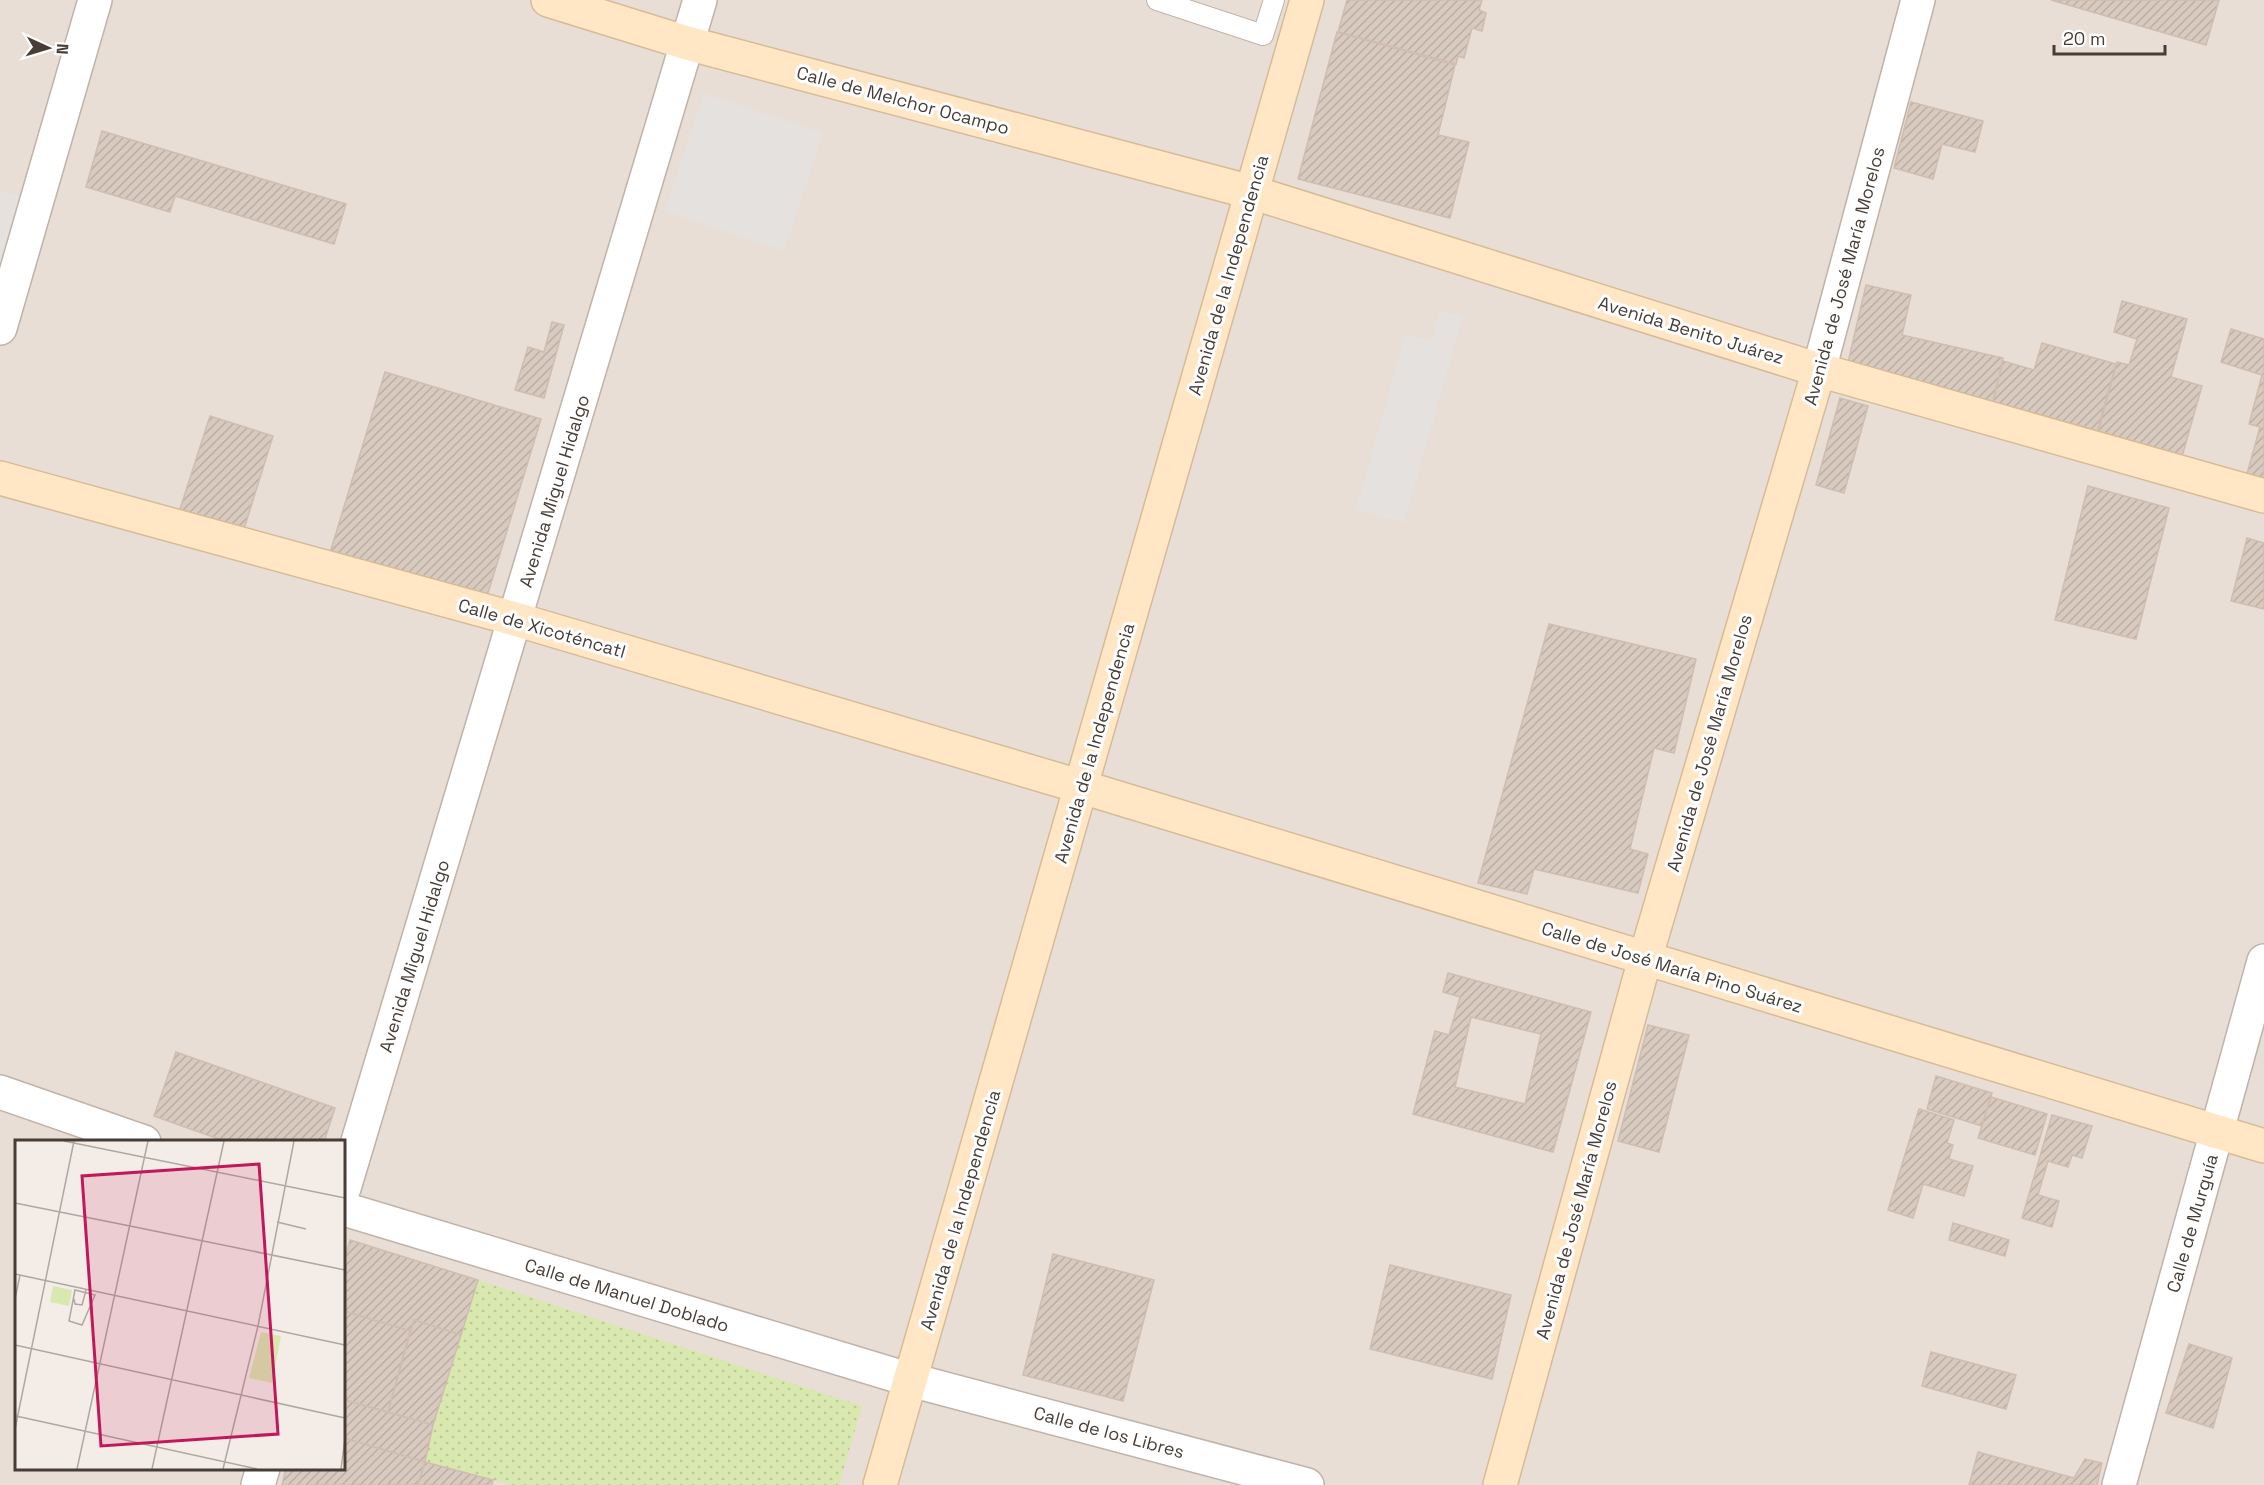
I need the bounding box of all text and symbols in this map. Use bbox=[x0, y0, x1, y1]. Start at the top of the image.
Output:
north arrow bbox=[18, 18, 78, 78]
scale bar bbox=[2054, 18, 2165, 56]
text: 20 m bbox=[2063, 27, 2106, 50]
text: N bbox=[52, 43, 73, 55]
street label: Calle de Melchor Ocampo bbox=[794, 61, 1012, 139]
street label: Avenida de José María Morelos bbox=[1798, 144, 1890, 408]
street label: Avenida de la Independencia bbox=[1183, 152, 1273, 398]
street label: Avenida Benito Juárez bbox=[1596, 291, 1786, 369]
street label: Avenida Miguel Hidalgo bbox=[514, 392, 594, 590]
street label: Calle de Xicoténcatl bbox=[456, 593, 628, 663]
street label: Avenida de José María Morelos bbox=[1661, 612, 1757, 874]
street label: Avenida de la Independencia bbox=[1049, 620, 1139, 866]
street label: Avenida Miguel Hidalgo bbox=[374, 857, 454, 1055]
street label: Calle de José María Pino Suárez bbox=[1539, 916, 1805, 1018]
street label: Avenida de José María Morelos bbox=[1530, 1078, 1622, 1342]
street label: Avenida de la Independencia bbox=[915, 1087, 1005, 1333]
inset map bbox=[15, 1140, 345, 1470]
street label: Calle de Murguía bbox=[2161, 1151, 2223, 1295]
street label: Calle de Manuel Doblado bbox=[522, 1253, 732, 1337]
street label: Calle de los Libres bbox=[1031, 1401, 1187, 1463]

